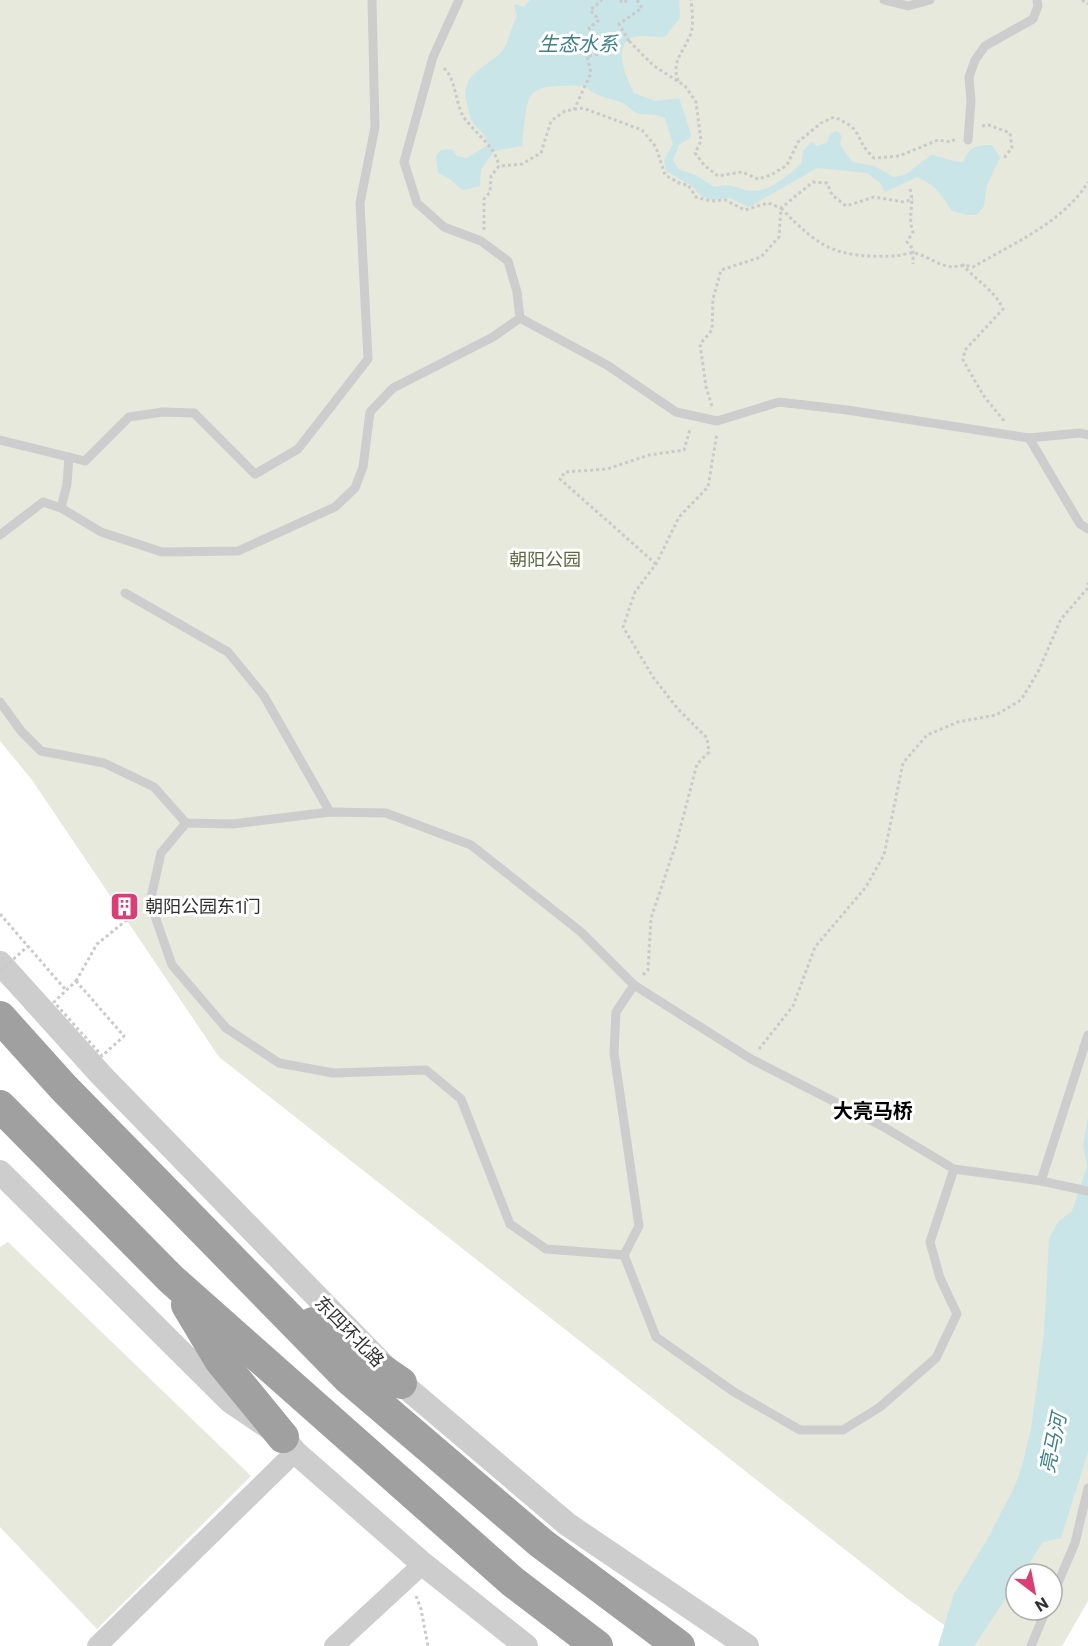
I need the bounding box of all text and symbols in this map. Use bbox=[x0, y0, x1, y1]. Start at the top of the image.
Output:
water label: 生态水系 bbox=[538, 31, 619, 55]
park label: 朝阳公园 bbox=[509, 548, 581, 570]
building icon: 朝阳公园东1门 bbox=[108, 890, 140, 922]
place label: 朝阳公园东1门 bbox=[145, 895, 261, 917]
district label: 大亮马桥 bbox=[833, 1098, 913, 1122]
street label: 东四环北路 bbox=[311, 1291, 389, 1371]
water label: 亮马河 bbox=[1034, 1407, 1071, 1475]
north arrow bbox=[1004, 1562, 1064, 1622]
text: N bbox=[1032, 1594, 1052, 1616]

